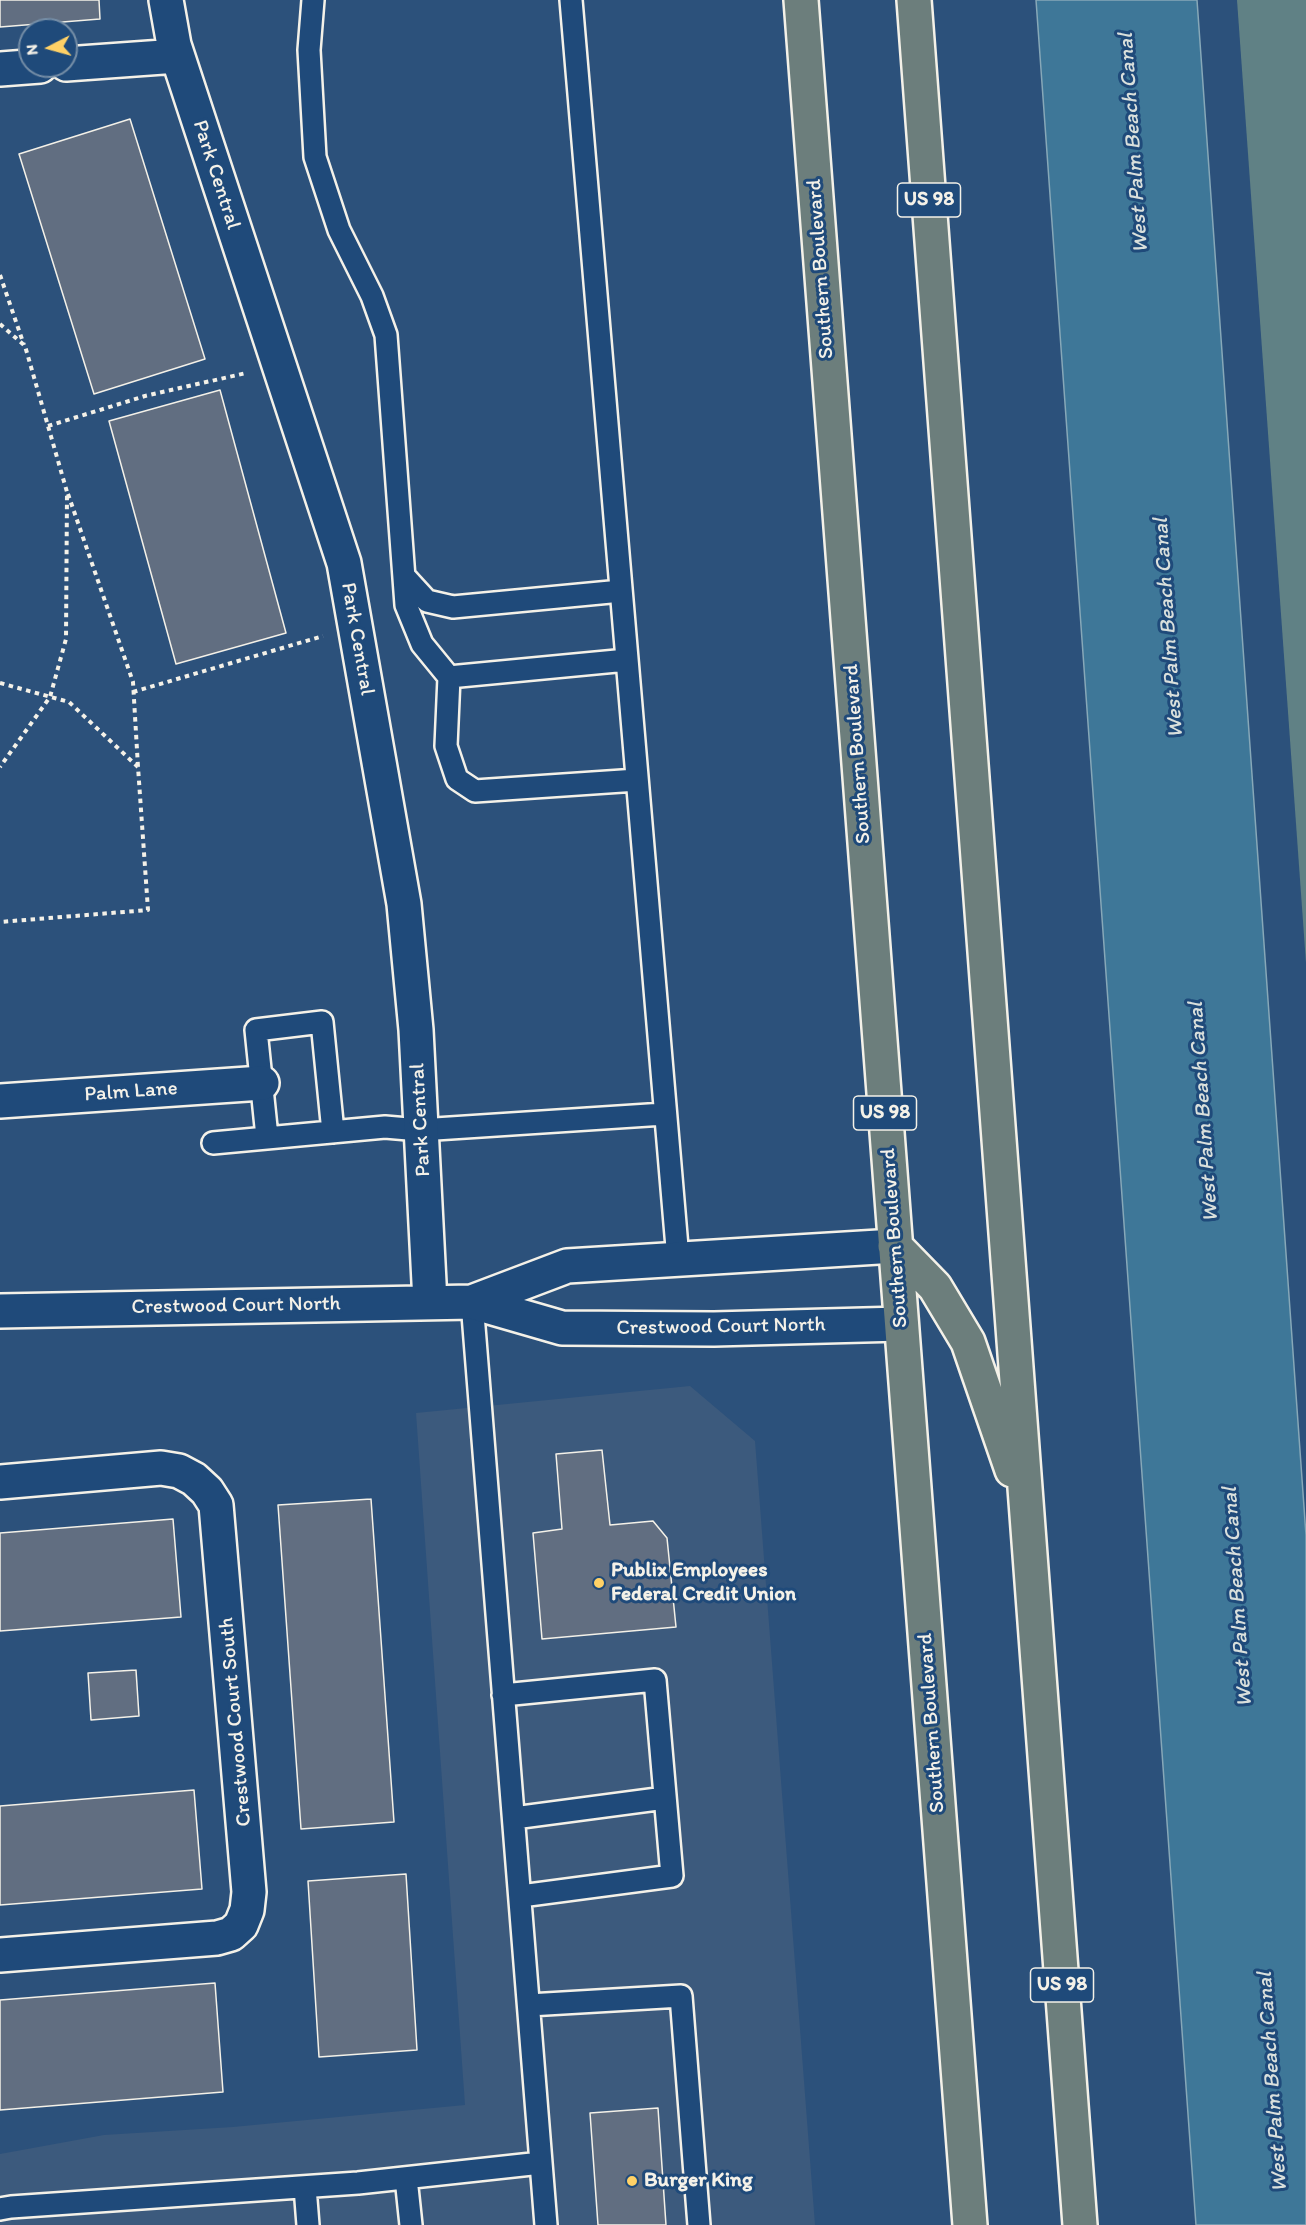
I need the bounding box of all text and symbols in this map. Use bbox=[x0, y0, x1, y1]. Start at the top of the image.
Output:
north arrow bbox=[18, 18, 78, 78]
water label: West Palm Beach Canal bbox=[1113, 32, 1155, 254]
text: N bbox=[22, 43, 42, 56]
street label: Park Central bbox=[186, 117, 246, 233]
street label: Southern Boulevard bbox=[802, 178, 840, 360]
road number: US 98 bbox=[898, 183, 960, 217]
water label: West Palm Beach Canal bbox=[1148, 517, 1190, 739]
street label: Park Central bbox=[335, 581, 379, 697]
street label: Southern Boulevard bbox=[839, 663, 877, 845]
water label: West Palm Beach Canal bbox=[1183, 1001, 1225, 1223]
street label: Park Central bbox=[405, 1062, 437, 1178]
street label: Palm Lane bbox=[84, 1076, 178, 1108]
road number: US 98 bbox=[854, 1096, 916, 1130]
street label: Southern Boulevard bbox=[876, 1147, 914, 1329]
street label: Crestwood Court North bbox=[131, 1292, 341, 1320]
street label: Crestwood Court North bbox=[616, 1313, 826, 1341]
water label: West Palm Beach Canal bbox=[1217, 1486, 1259, 1708]
place label: Publix Employees Federal Credit Union bbox=[611, 1558, 796, 1608]
marker: Publix Employees Federal Credit Union bbox=[592, 1576, 606, 1590]
street label: Crestwood Court South bbox=[214, 1616, 258, 1828]
street label: Southern Boulevard bbox=[913, 1632, 951, 1814]
road number: US 98 bbox=[1030, 1968, 1094, 2002]
water label: West Palm Beach Canal bbox=[1252, 1971, 1294, 2193]
place label: Burger King bbox=[644, 2168, 753, 2194]
marker: Burger King bbox=[625, 2174, 639, 2188]

